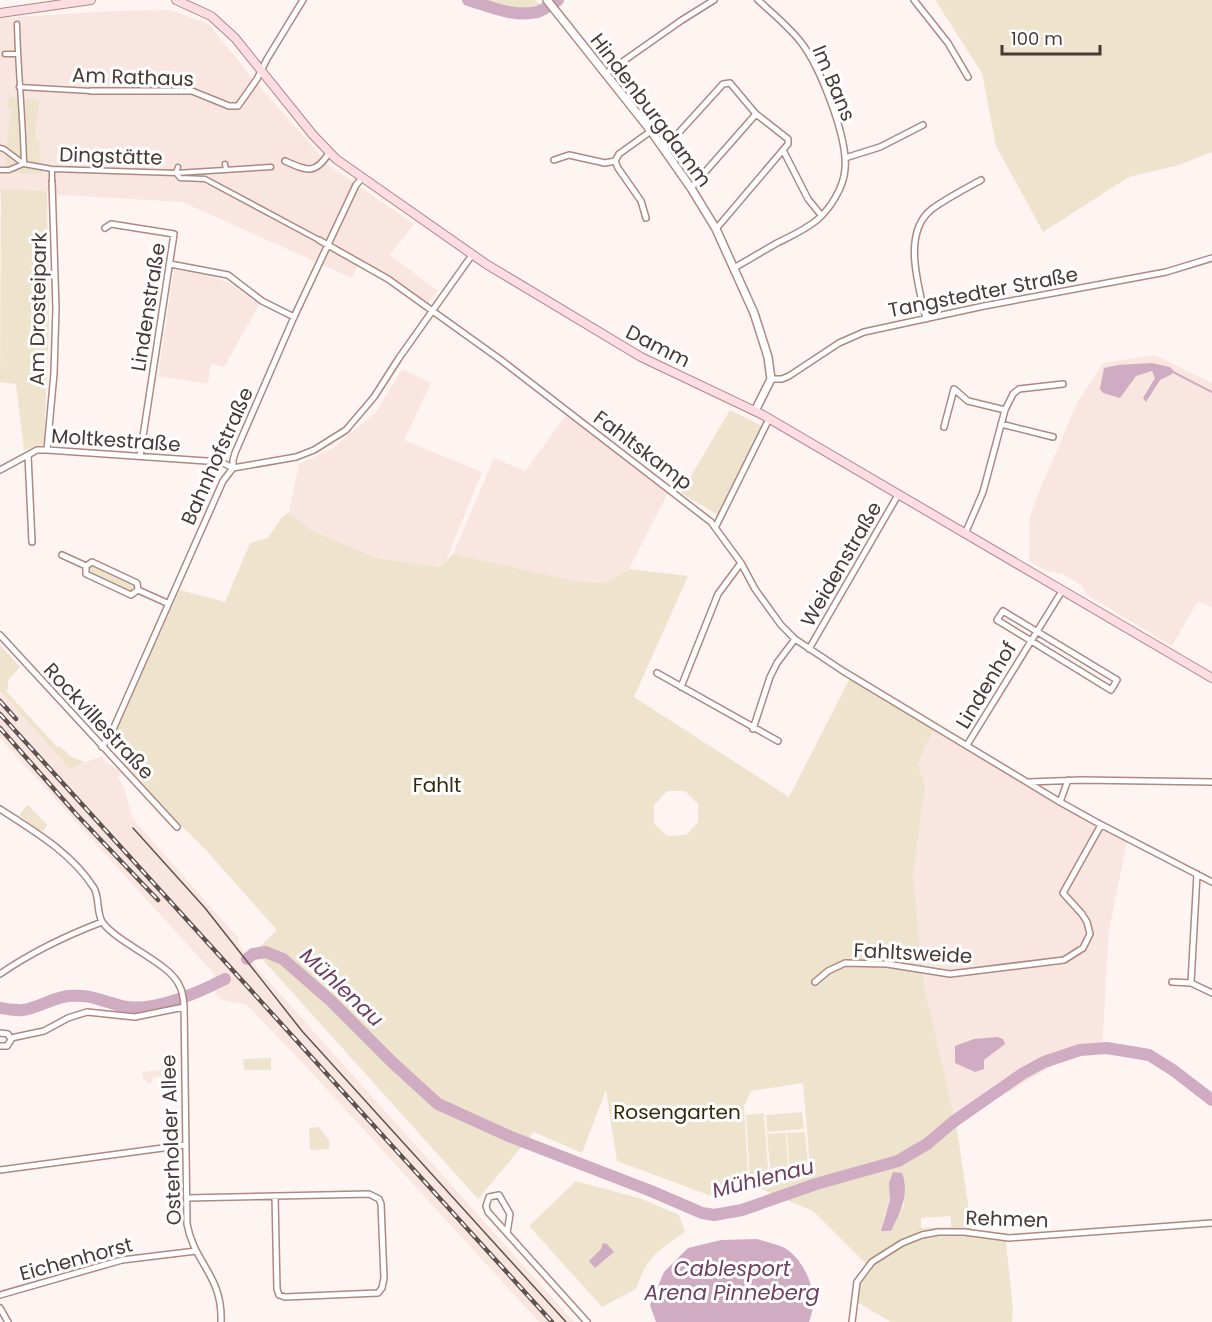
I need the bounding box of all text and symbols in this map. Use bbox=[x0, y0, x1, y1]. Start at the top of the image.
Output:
scale bar bbox=[1002, 18, 1100, 56]
text: 100 m bbox=[1011, 26, 1063, 51]
street label: Hindenburgdamm bbox=[584, 27, 718, 193]
street label: Im Bans bbox=[806, 41, 862, 125]
street label: Am Rathaus bbox=[72, 61, 194, 93]
street label: Dingstätte bbox=[59, 140, 163, 172]
street label: Am Drosteipark bbox=[23, 231, 53, 386]
street label: Lindenstraße bbox=[124, 241, 172, 373]
street label: Tangstedter Straße bbox=[886, 260, 1080, 324]
street label: Damm bbox=[621, 318, 695, 374]
street label: Bahnhofstraße bbox=[174, 383, 260, 529]
street label: Fahltskamp bbox=[588, 404, 698, 496]
street label: Moltkestraße bbox=[50, 422, 182, 458]
street label: Weidenstraße bbox=[794, 496, 888, 632]
street label: Lindenhof bbox=[949, 636, 1023, 734]
street label: Rockvillestraße bbox=[37, 656, 161, 786]
park label: Fahlt bbox=[413, 771, 461, 799]
street label: Fahltsweide bbox=[853, 936, 973, 970]
water label: Mühlenau bbox=[294, 941, 390, 1033]
street label: Osterholder Allee bbox=[154, 1054, 188, 1226]
park label: Rosengarten bbox=[613, 1098, 741, 1126]
water label: Mühlenau bbox=[709, 1151, 817, 1205]
street label: Rehmen bbox=[965, 1204, 1049, 1234]
street label: Eichenhorst bbox=[16, 1230, 136, 1288]
water label: Cablesport Arena Pinneberg bbox=[643, 1254, 820, 1307]

